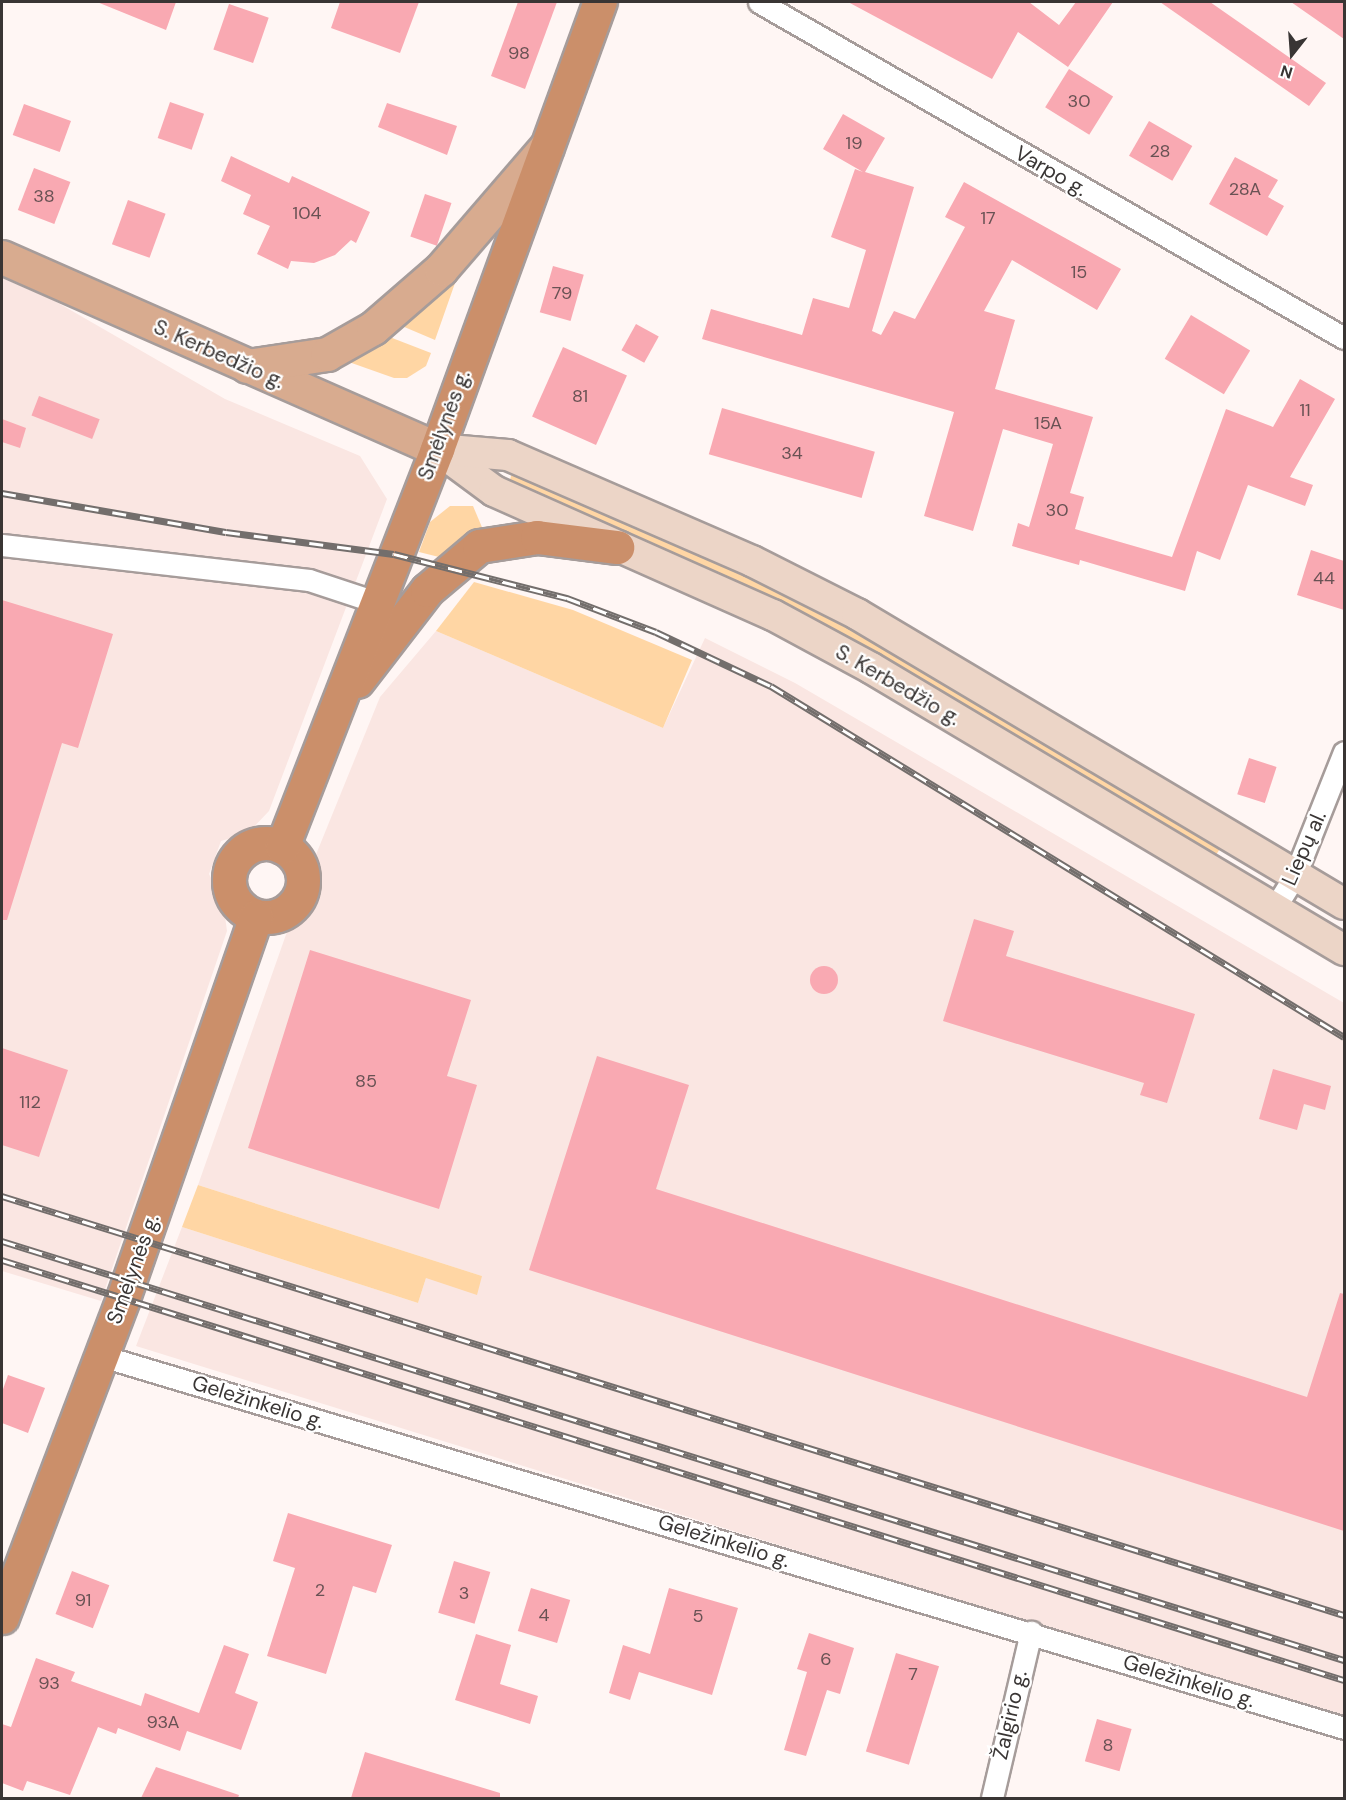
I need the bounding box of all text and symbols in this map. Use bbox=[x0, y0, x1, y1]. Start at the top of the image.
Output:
north arrow bbox=[1262, 24, 1322, 84]
house number: 98 bbox=[508, 42, 530, 64]
text: N bbox=[1278, 60, 1295, 83]
house number: 30 bbox=[1068, 90, 1090, 112]
house number: 19 bbox=[846, 132, 862, 154]
street label: Varpo g. bbox=[1010, 140, 1092, 202]
house number: 28 bbox=[1149, 140, 1171, 162]
house number: 28A bbox=[1229, 178, 1261, 200]
house number: 38 bbox=[33, 185, 55, 207]
house number: 104 bbox=[293, 202, 321, 224]
house number: 17 bbox=[980, 207, 996, 229]
house number: 15 bbox=[1071, 261, 1087, 283]
house number: 79 bbox=[552, 282, 572, 304]
street label: S. Kerbedžio g. bbox=[150, 314, 288, 394]
street label: Smėlynės g. bbox=[412, 367, 476, 483]
house number: 81 bbox=[572, 385, 588, 407]
house number: 11 bbox=[1299, 399, 1311, 421]
house number: 15A bbox=[1034, 412, 1062, 434]
house number: 34 bbox=[781, 442, 803, 464]
house number: 30 bbox=[1046, 499, 1068, 521]
house number: 44 bbox=[1313, 567, 1335, 589]
street label: S. Kerbedžio g. bbox=[831, 639, 965, 731]
street label: Liepų al. bbox=[1276, 807, 1332, 889]
house number: 85 bbox=[355, 1070, 377, 1092]
house number: 112 bbox=[19, 1091, 41, 1113]
street label: Smėlynės g. bbox=[101, 1211, 165, 1327]
street label: Geležinkelio g. bbox=[189, 1370, 327, 1434]
street label: Geležinkelio g. bbox=[655, 1509, 793, 1573]
house number: 2 bbox=[315, 1579, 325, 1601]
house number: 3 bbox=[459, 1582, 469, 1604]
house number: 91 bbox=[75, 1589, 91, 1611]
house number: 4 bbox=[539, 1604, 549, 1626]
house number: 5 bbox=[693, 1605, 703, 1627]
house number: 6 bbox=[820, 1648, 832, 1670]
street label: Geležinkelio g. bbox=[1120, 1649, 1258, 1713]
house number: 7 bbox=[908, 1663, 918, 1685]
street label: Žalgirio g. bbox=[987, 1668, 1033, 1762]
house number: 93 bbox=[38, 1672, 60, 1694]
house number: 93A bbox=[147, 1711, 179, 1733]
house number: 8 bbox=[1103, 1734, 1113, 1756]

